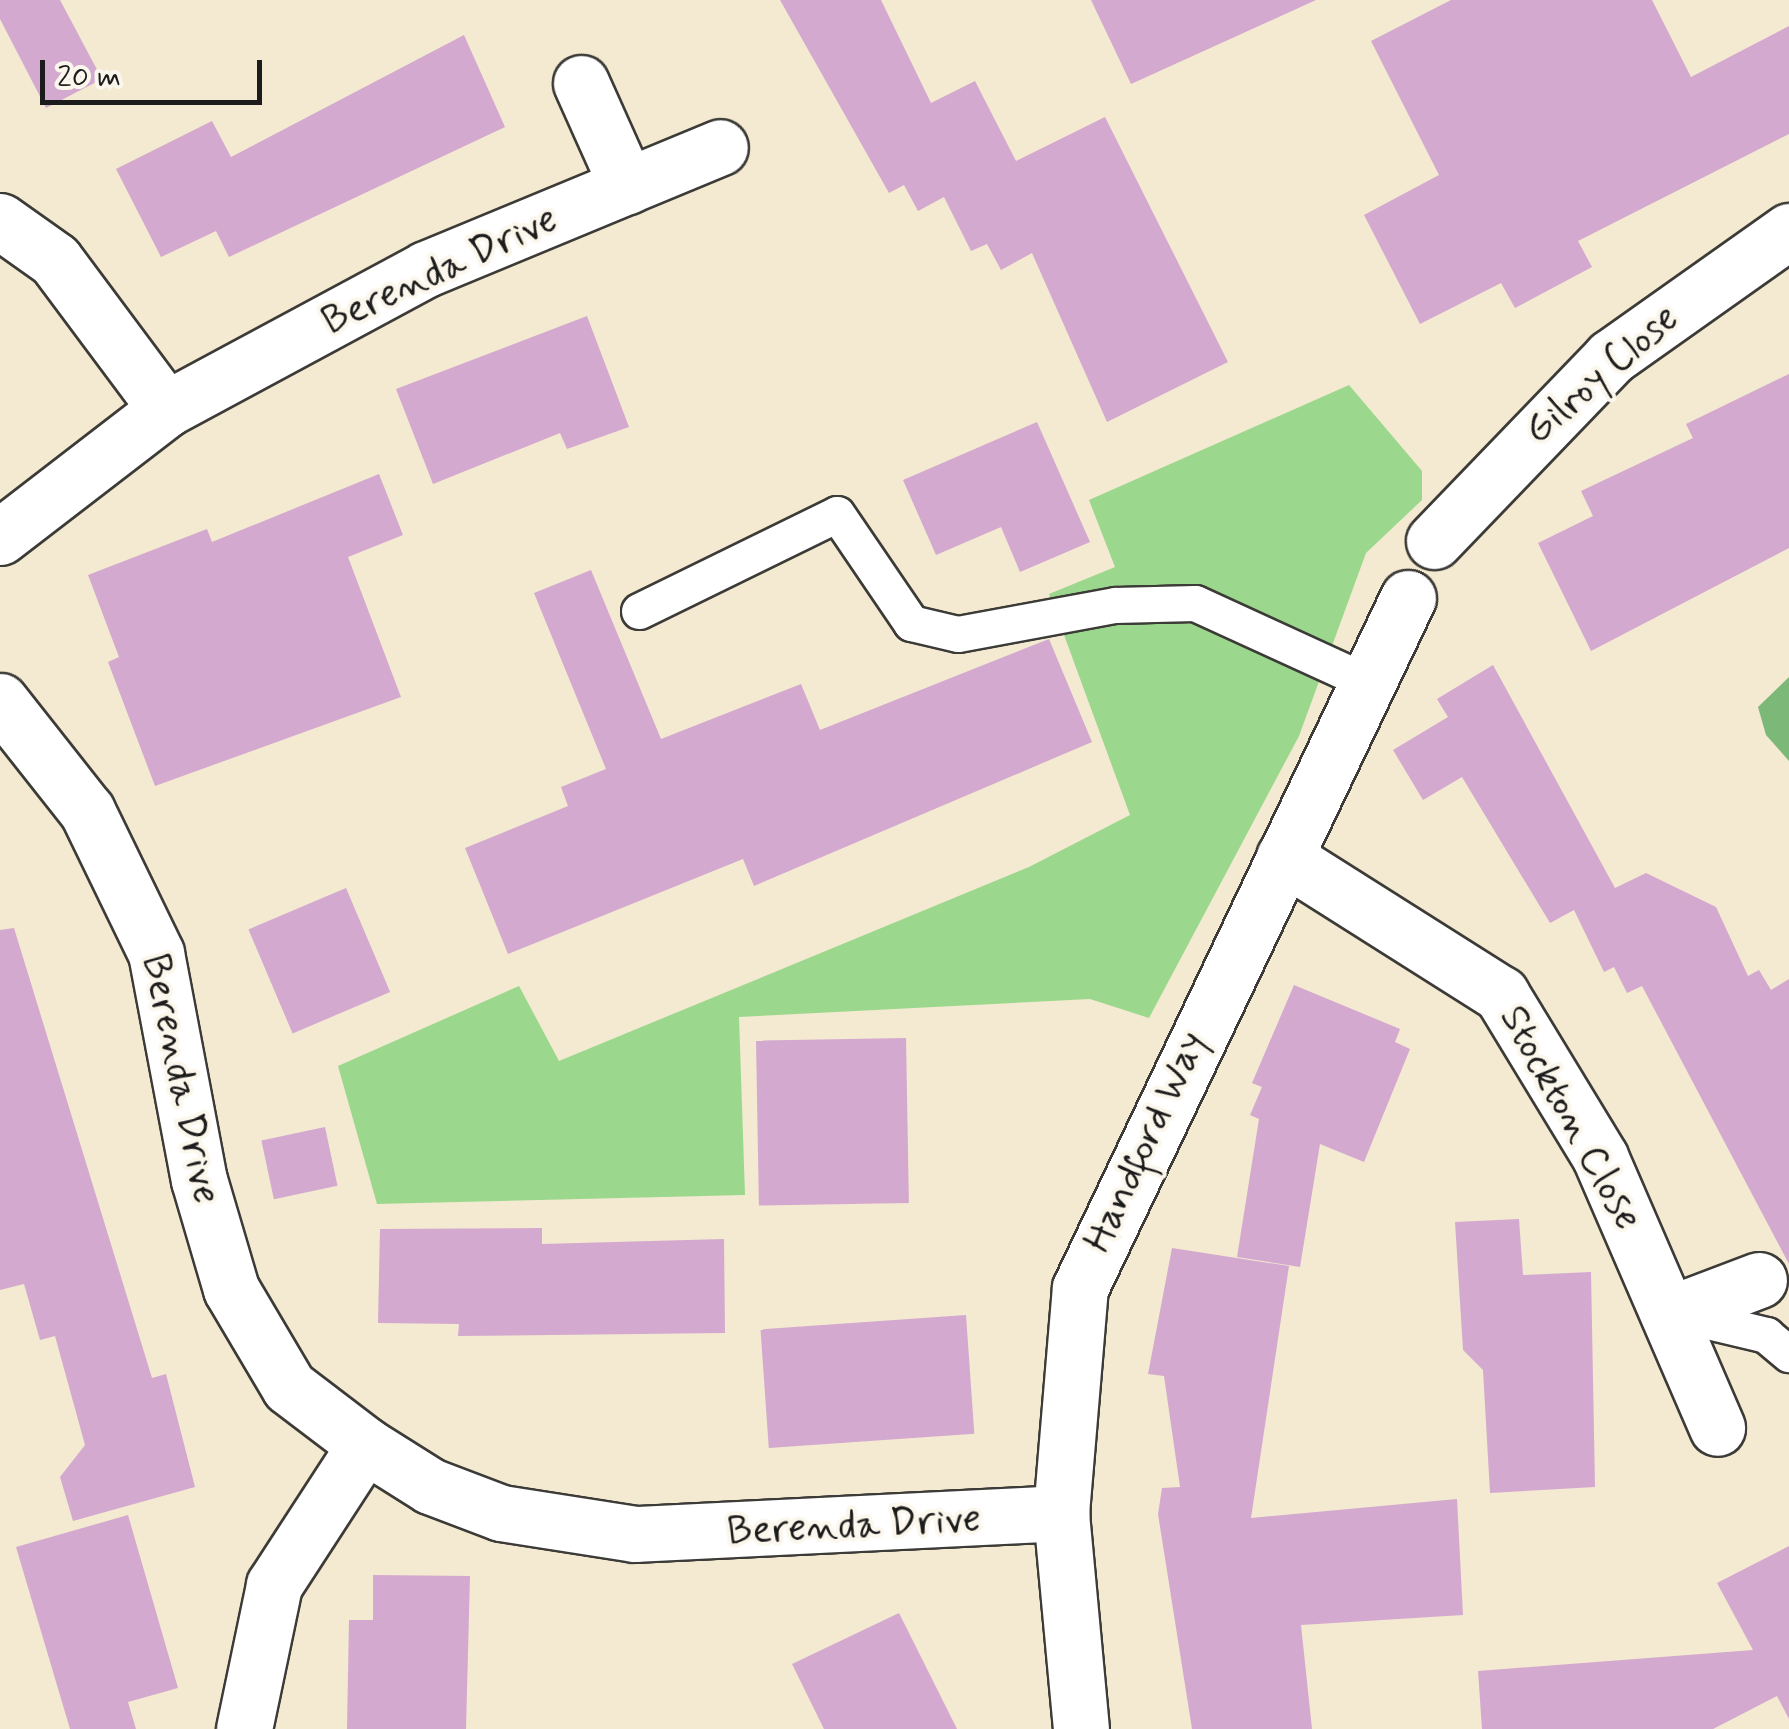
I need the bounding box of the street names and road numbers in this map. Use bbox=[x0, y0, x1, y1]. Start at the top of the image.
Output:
street label: Berenda Drive bbox=[316, 196, 564, 346]
street label: Gilroy Close bbox=[1512, 293, 1692, 457]
street label: Berenda Drive bbox=[130, 951, 230, 1207]
street label: Stockton Close bbox=[1489, 997, 1651, 1239]
street label: Handford Way bbox=[1073, 1021, 1219, 1263]
street label: Berenda Drive bbox=[727, 1495, 981, 1557]

